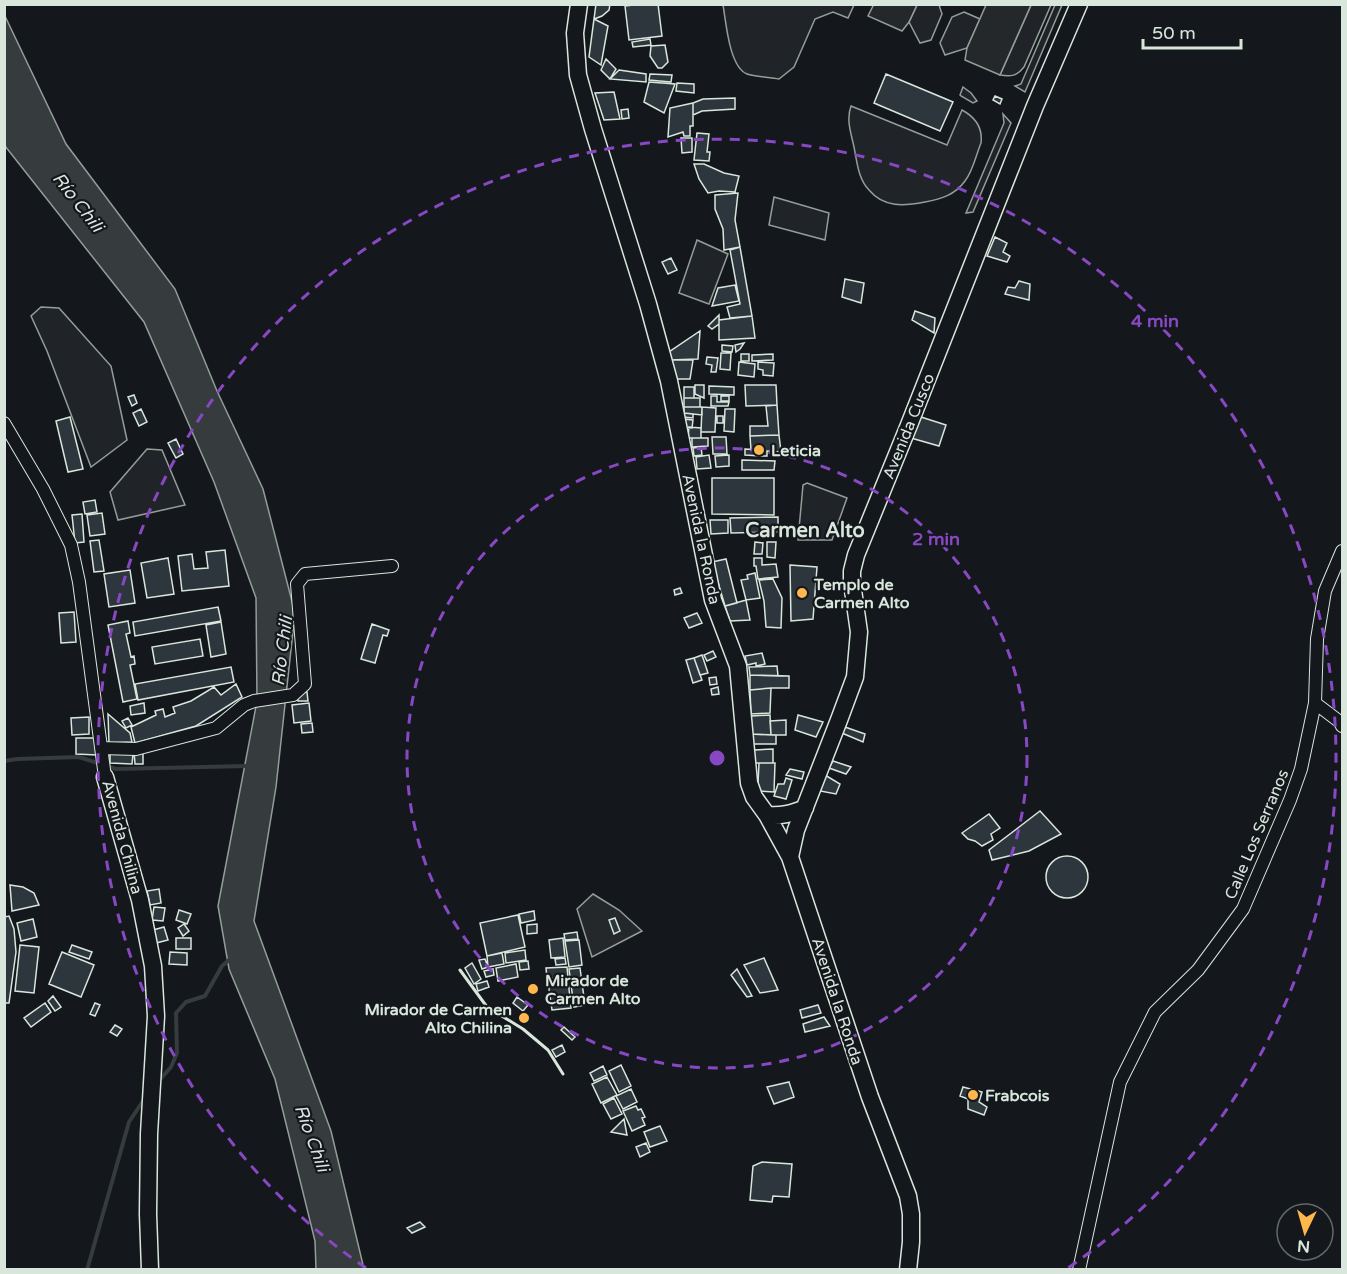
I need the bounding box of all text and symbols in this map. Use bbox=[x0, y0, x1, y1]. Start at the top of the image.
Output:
scale bar bbox=[1143, 12, 1240, 50]
text: 50 m bbox=[1152, 22, 1196, 44]
water label: Río Chili bbox=[48, 168, 110, 238]
text: 4 min bbox=[1131, 310, 1179, 332]
street label: Avenida Cusco bbox=[879, 371, 939, 482]
place label: Leticia bbox=[771, 441, 821, 461]
marker: Leticia bbox=[752, 443, 766, 457]
street label: Avenida la Ronda bbox=[677, 472, 725, 606]
district label: Carmen Alto bbox=[745, 519, 865, 543]
text: 2 min bbox=[912, 528, 960, 550]
place label: Templo de Carmen Alto bbox=[813, 575, 910, 613]
marker: Templo de Carmen Alto bbox=[795, 586, 809, 600]
water label: Río Chili bbox=[267, 613, 297, 687]
centre of rings bbox=[707, 748, 727, 768]
street label: Calle Los Serranos bbox=[1220, 766, 1293, 902]
street label: Avenida Chilina bbox=[97, 778, 147, 897]
street label: Avenida la Ronda bbox=[807, 935, 867, 1068]
place label: Mirador de Carmen Alto bbox=[545, 971, 641, 1009]
marker: Mirador de Carmen Alto bbox=[526, 982, 540, 996]
place label: Mirador de Carmen Alto Chilina bbox=[364, 1000, 512, 1038]
marker: Mirador de Carmen Alto Chilina bbox=[517, 1011, 531, 1025]
place label: Frabcois bbox=[985, 1086, 1050, 1106]
marker: Frabcois bbox=[966, 1088, 980, 1102]
water label: Río Chili bbox=[290, 1101, 335, 1177]
north arrow bbox=[1275, 1202, 1335, 1262]
text: N bbox=[1297, 1235, 1311, 1256]

